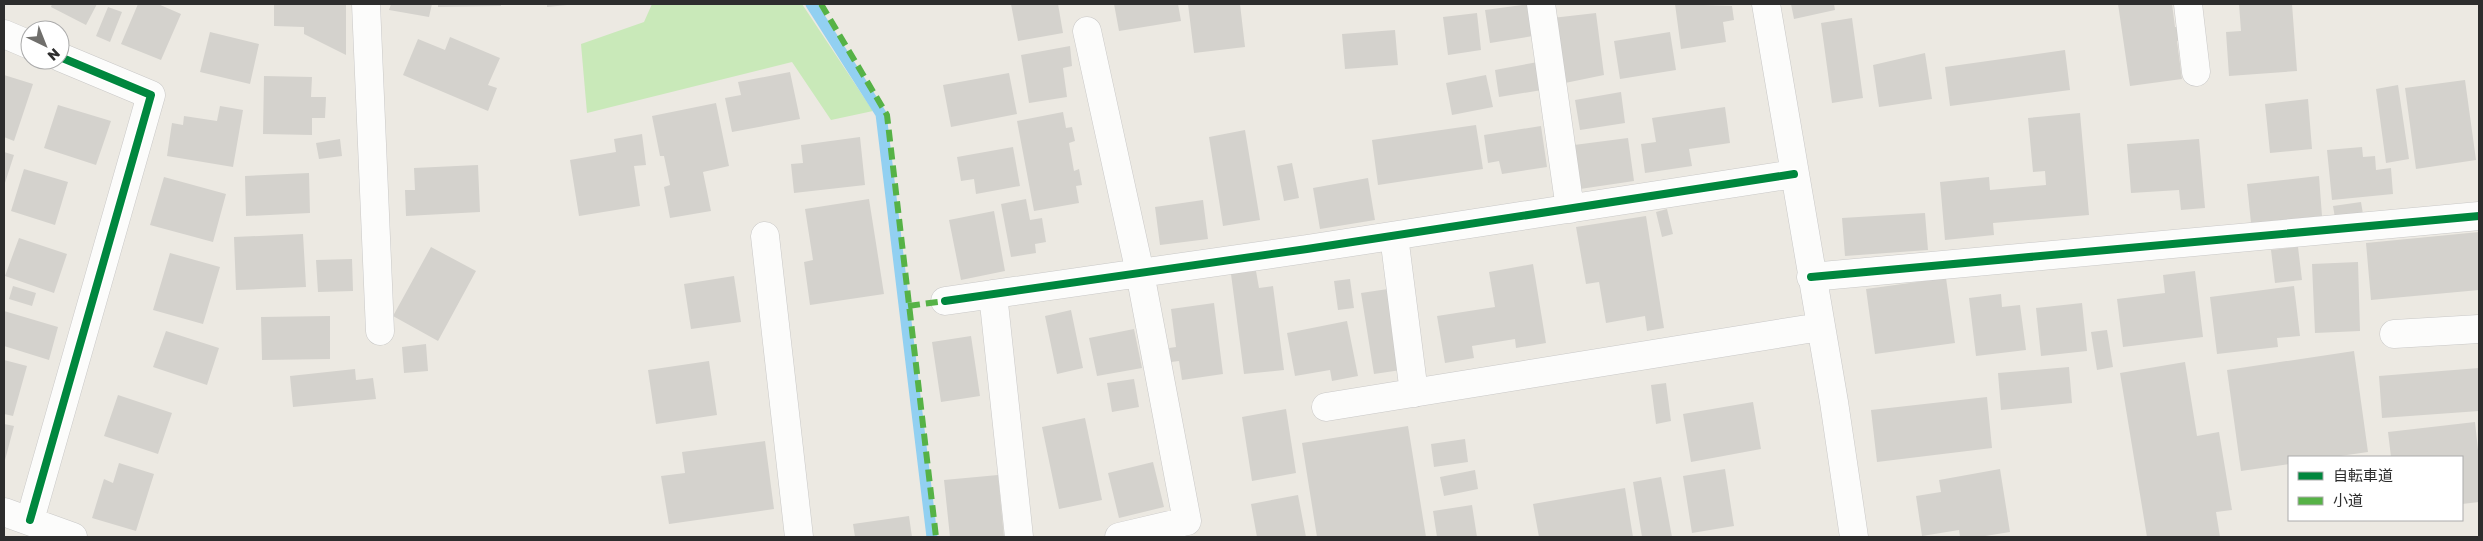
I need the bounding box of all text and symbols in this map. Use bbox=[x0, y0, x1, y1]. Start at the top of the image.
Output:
north arrow bbox=[20, 20, 70, 70]
text: N bbox=[45, 45, 64, 65]
legend bbox=[2288, 456, 2463, 521]
text: 自転車道 bbox=[2333, 466, 2393, 484]
text: 小道 bbox=[2333, 491, 2363, 509]

